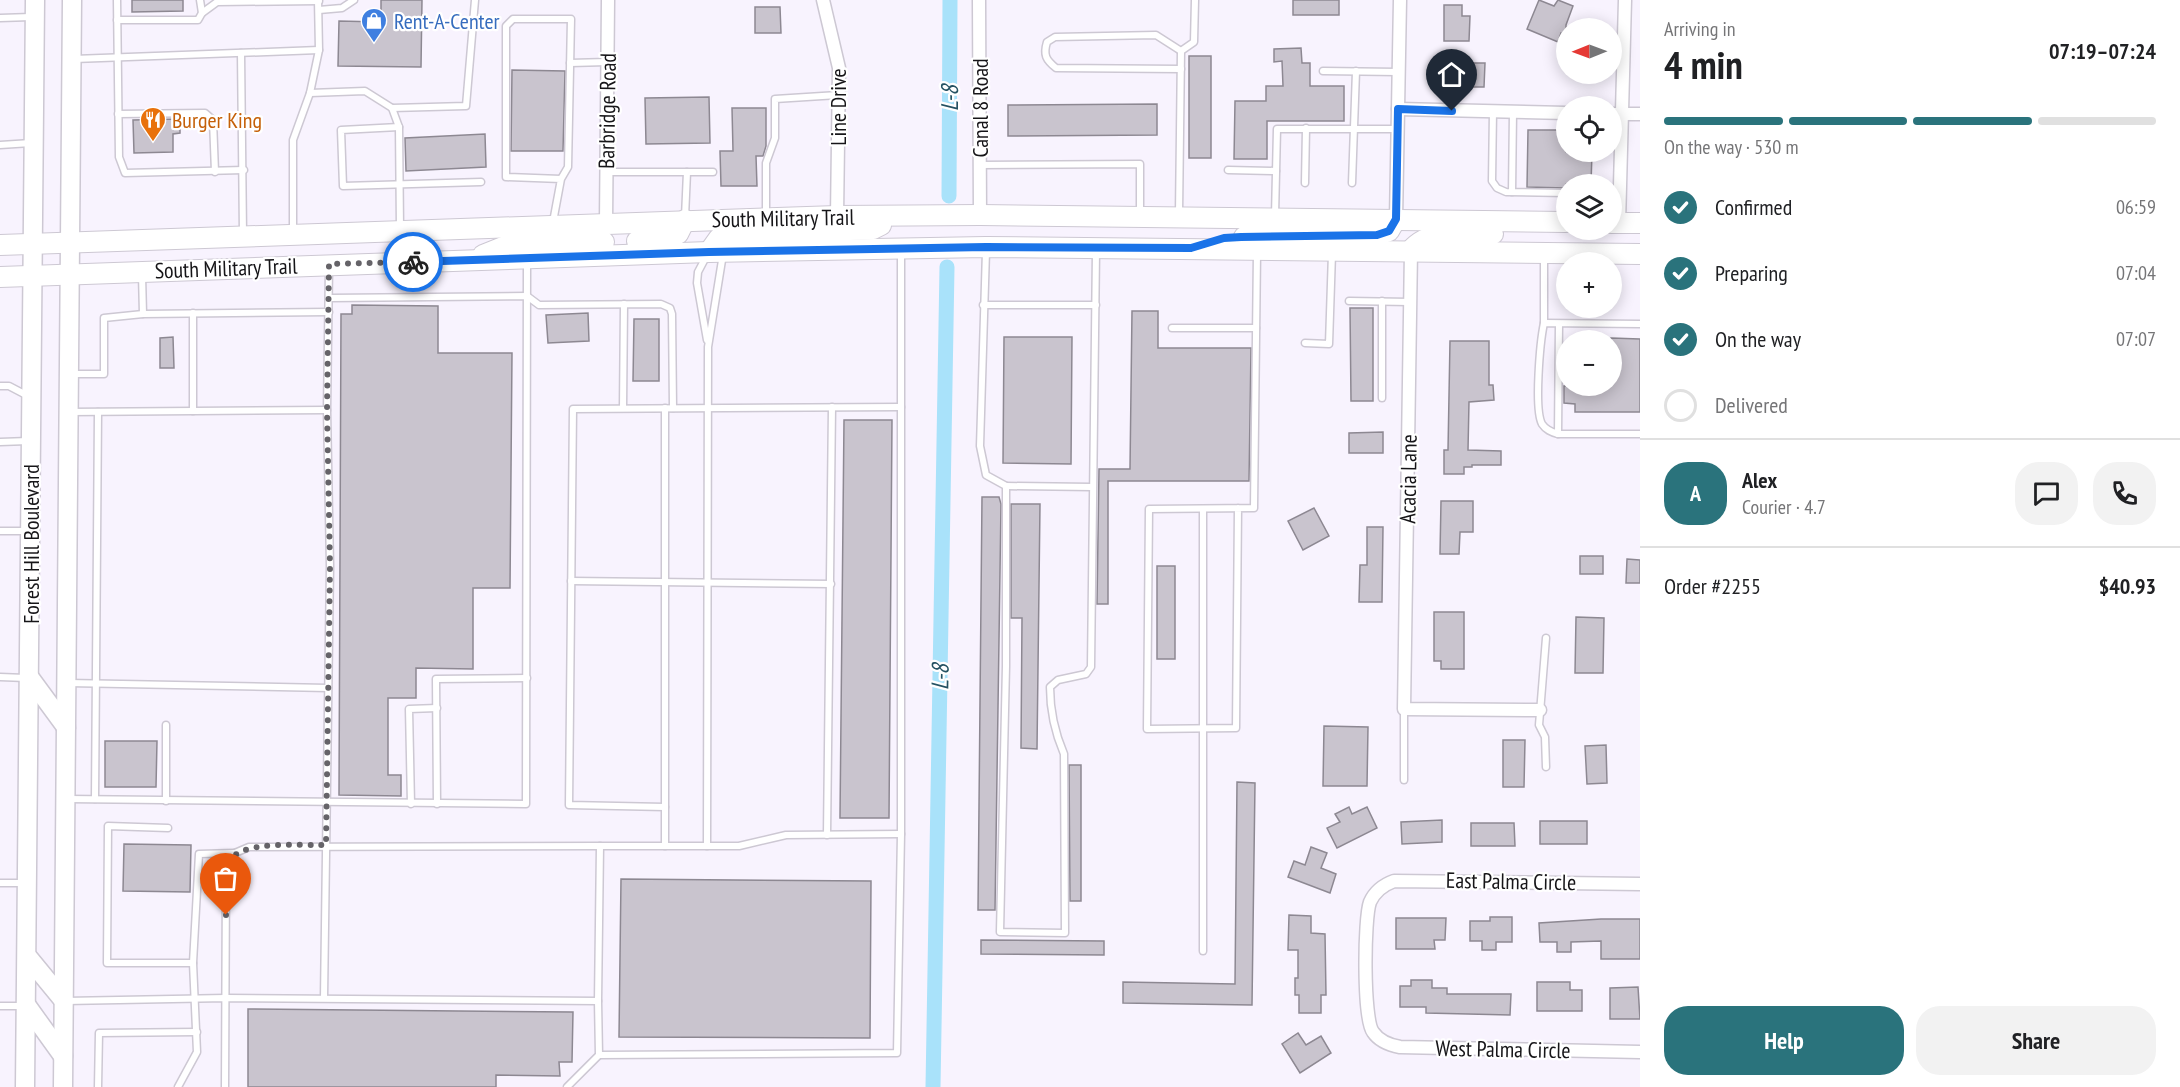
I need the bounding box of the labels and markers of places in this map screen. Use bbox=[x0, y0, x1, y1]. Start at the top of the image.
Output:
shop icon: Rent-A-Center bbox=[359, 6, 389, 44]
place label: Rent-A-Center bbox=[394, 7, 500, 35]
pin bbox=[1426, 49, 1477, 111]
restaurant icon: Burger King bbox=[138, 105, 168, 143]
place label: Burger King bbox=[172, 106, 262, 134]
pin bbox=[200, 853, 251, 915]

